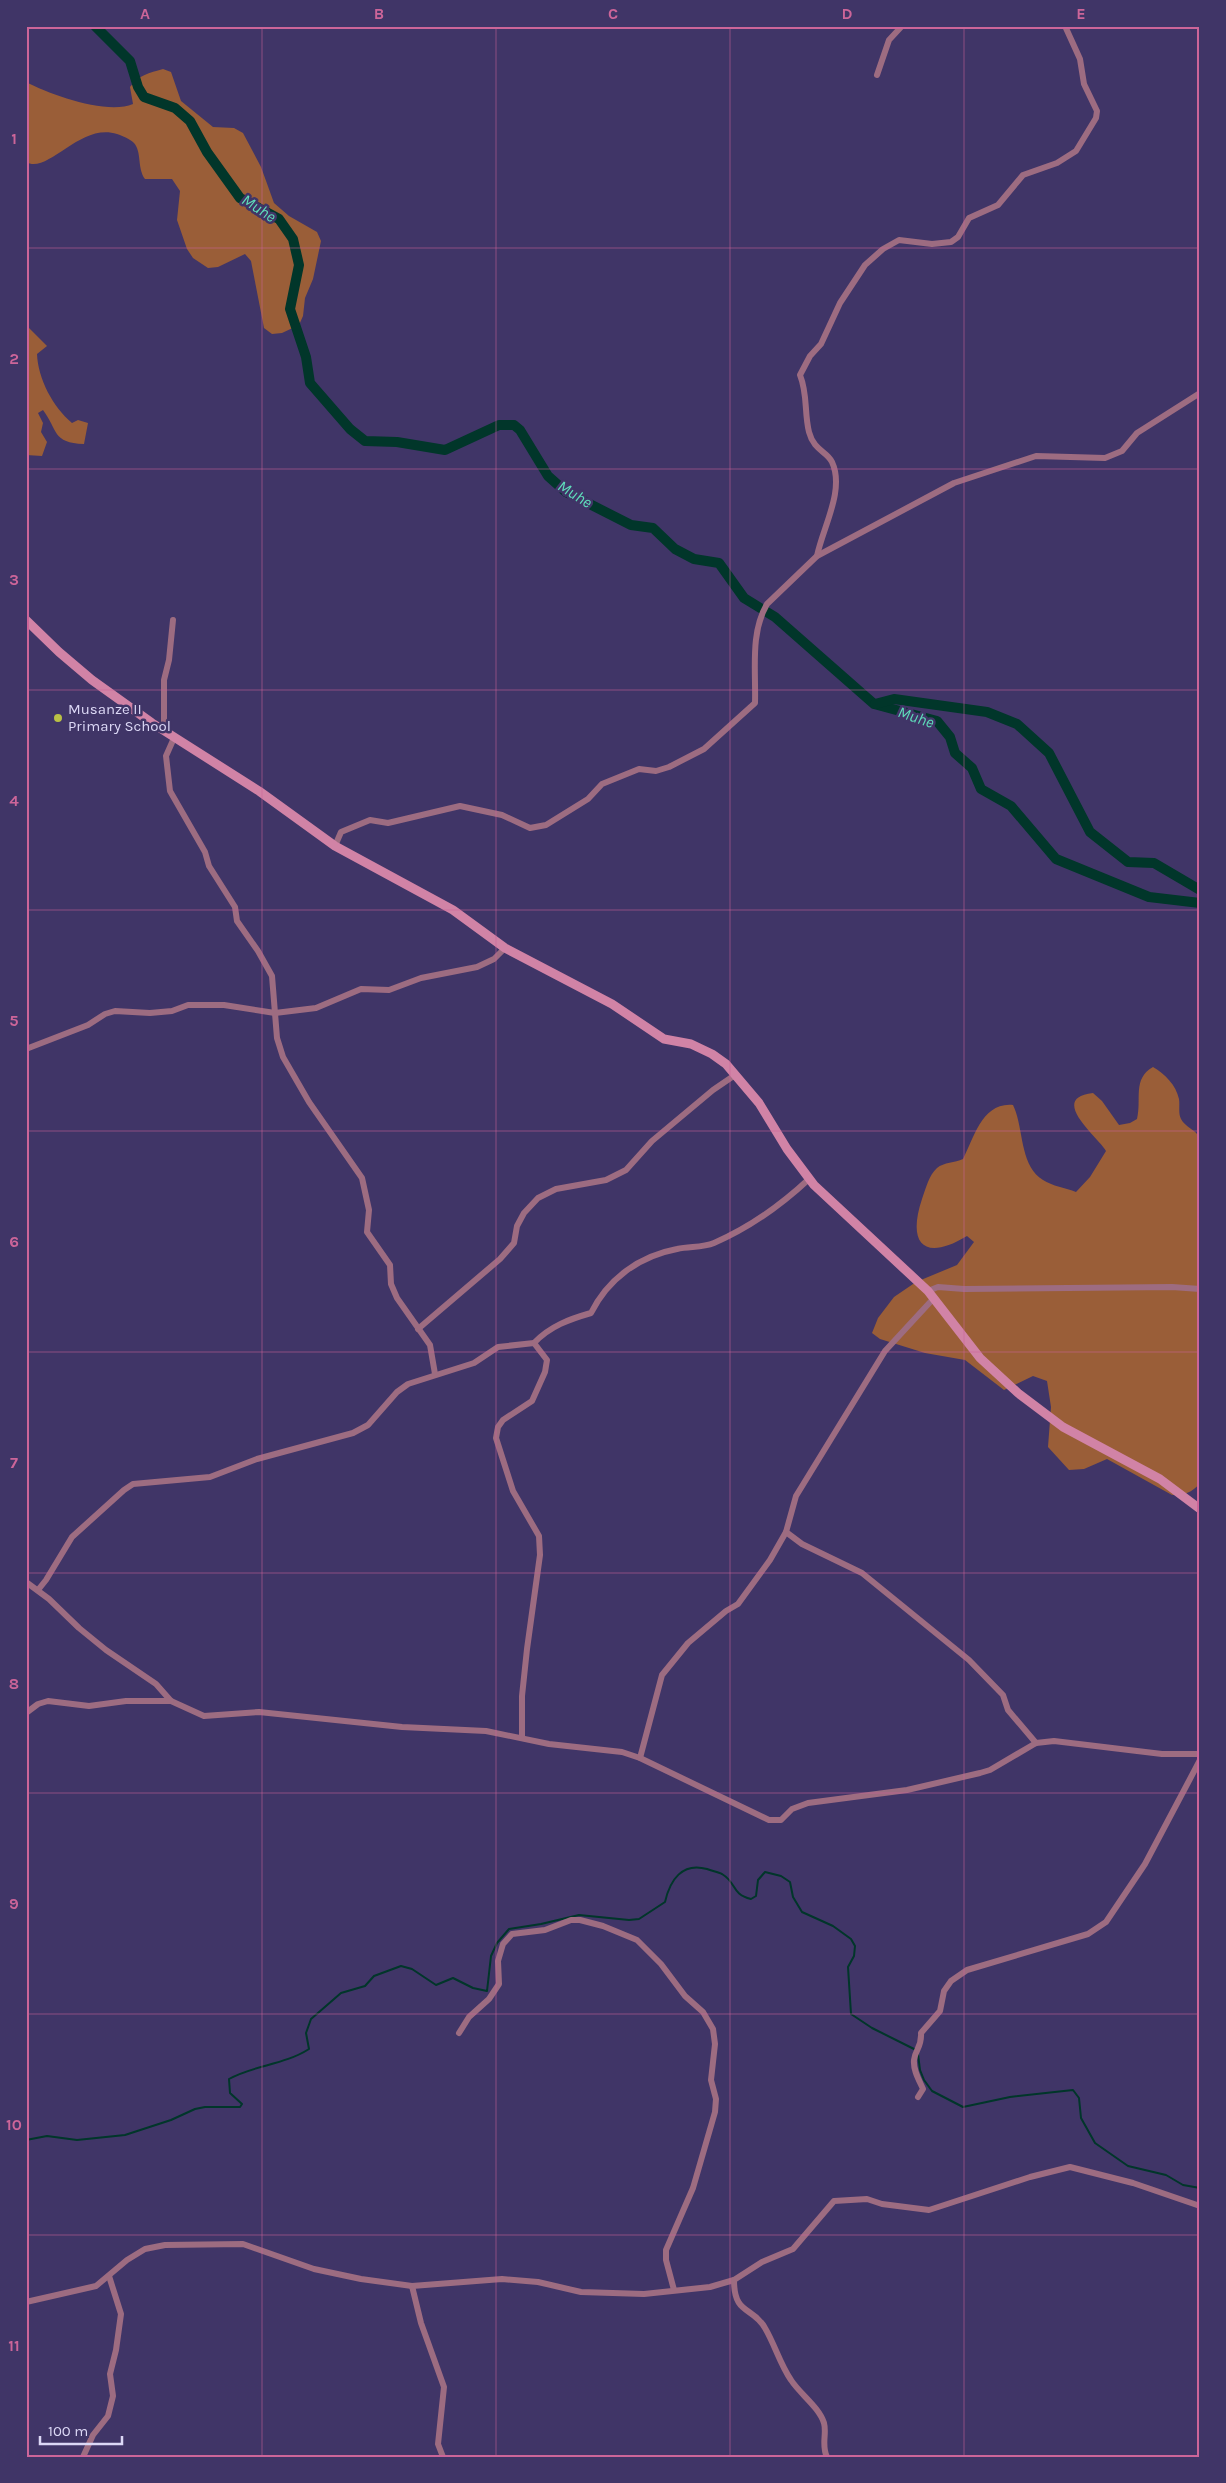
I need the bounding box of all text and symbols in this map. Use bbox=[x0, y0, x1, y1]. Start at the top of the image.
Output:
text: A bbox=[140, 4, 150, 23]
text: B bbox=[374, 4, 384, 23]
text: C bbox=[608, 4, 618, 23]
text: D bbox=[842, 4, 853, 23]
text: E bbox=[1076, 4, 1086, 23]
text: 1 bbox=[11, 129, 17, 148]
water label: Muhe bbox=[238, 190, 280, 226]
text: 2 bbox=[9, 349, 19, 368]
water label: Muhe bbox=[554, 476, 596, 512]
text: 3 bbox=[9, 570, 19, 589]
place label: Musanze II Primary School bbox=[68, 700, 171, 735]
water label: Muhe bbox=[895, 702, 937, 732]
marker: Musanze II Primary School bbox=[52, 712, 64, 724]
text: 4 bbox=[9, 791, 19, 810]
text: 5 bbox=[9, 1011, 19, 1030]
text: 6 bbox=[9, 1232, 19, 1251]
text: 7 bbox=[10, 1453, 18, 1472]
text: 8 bbox=[9, 1674, 19, 1693]
text: 9 bbox=[9, 1894, 19, 1913]
text: 10 bbox=[6, 2115, 22, 2134]
text: 11 bbox=[8, 2336, 20, 2355]
scale bar bbox=[40, 2413, 122, 2445]
text: 100 m bbox=[48, 2422, 88, 2440]

